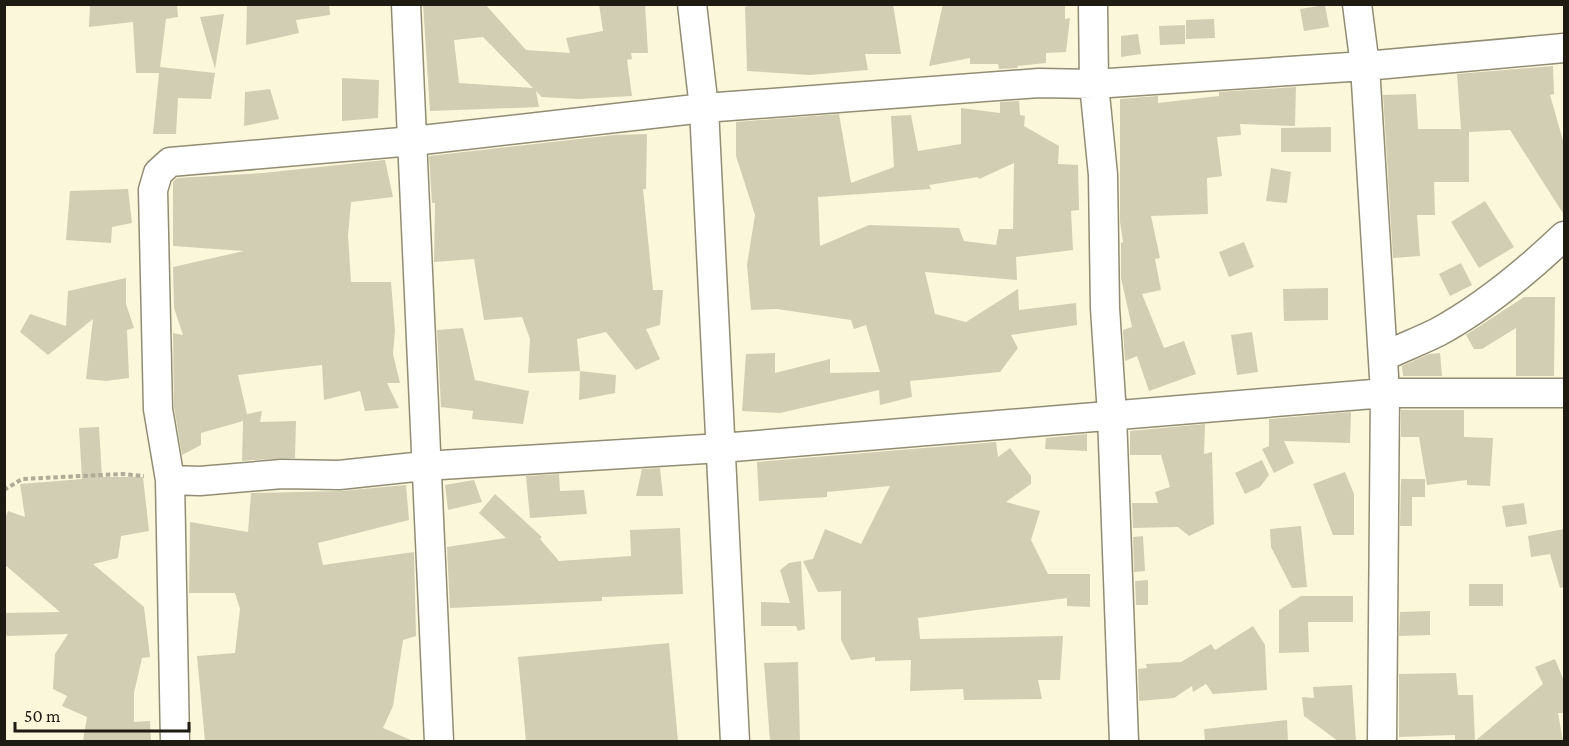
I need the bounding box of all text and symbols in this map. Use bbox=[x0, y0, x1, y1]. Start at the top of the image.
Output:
scale bar bbox=[15, 695, 189, 733]
text: 50 m bbox=[24, 706, 61, 726]

